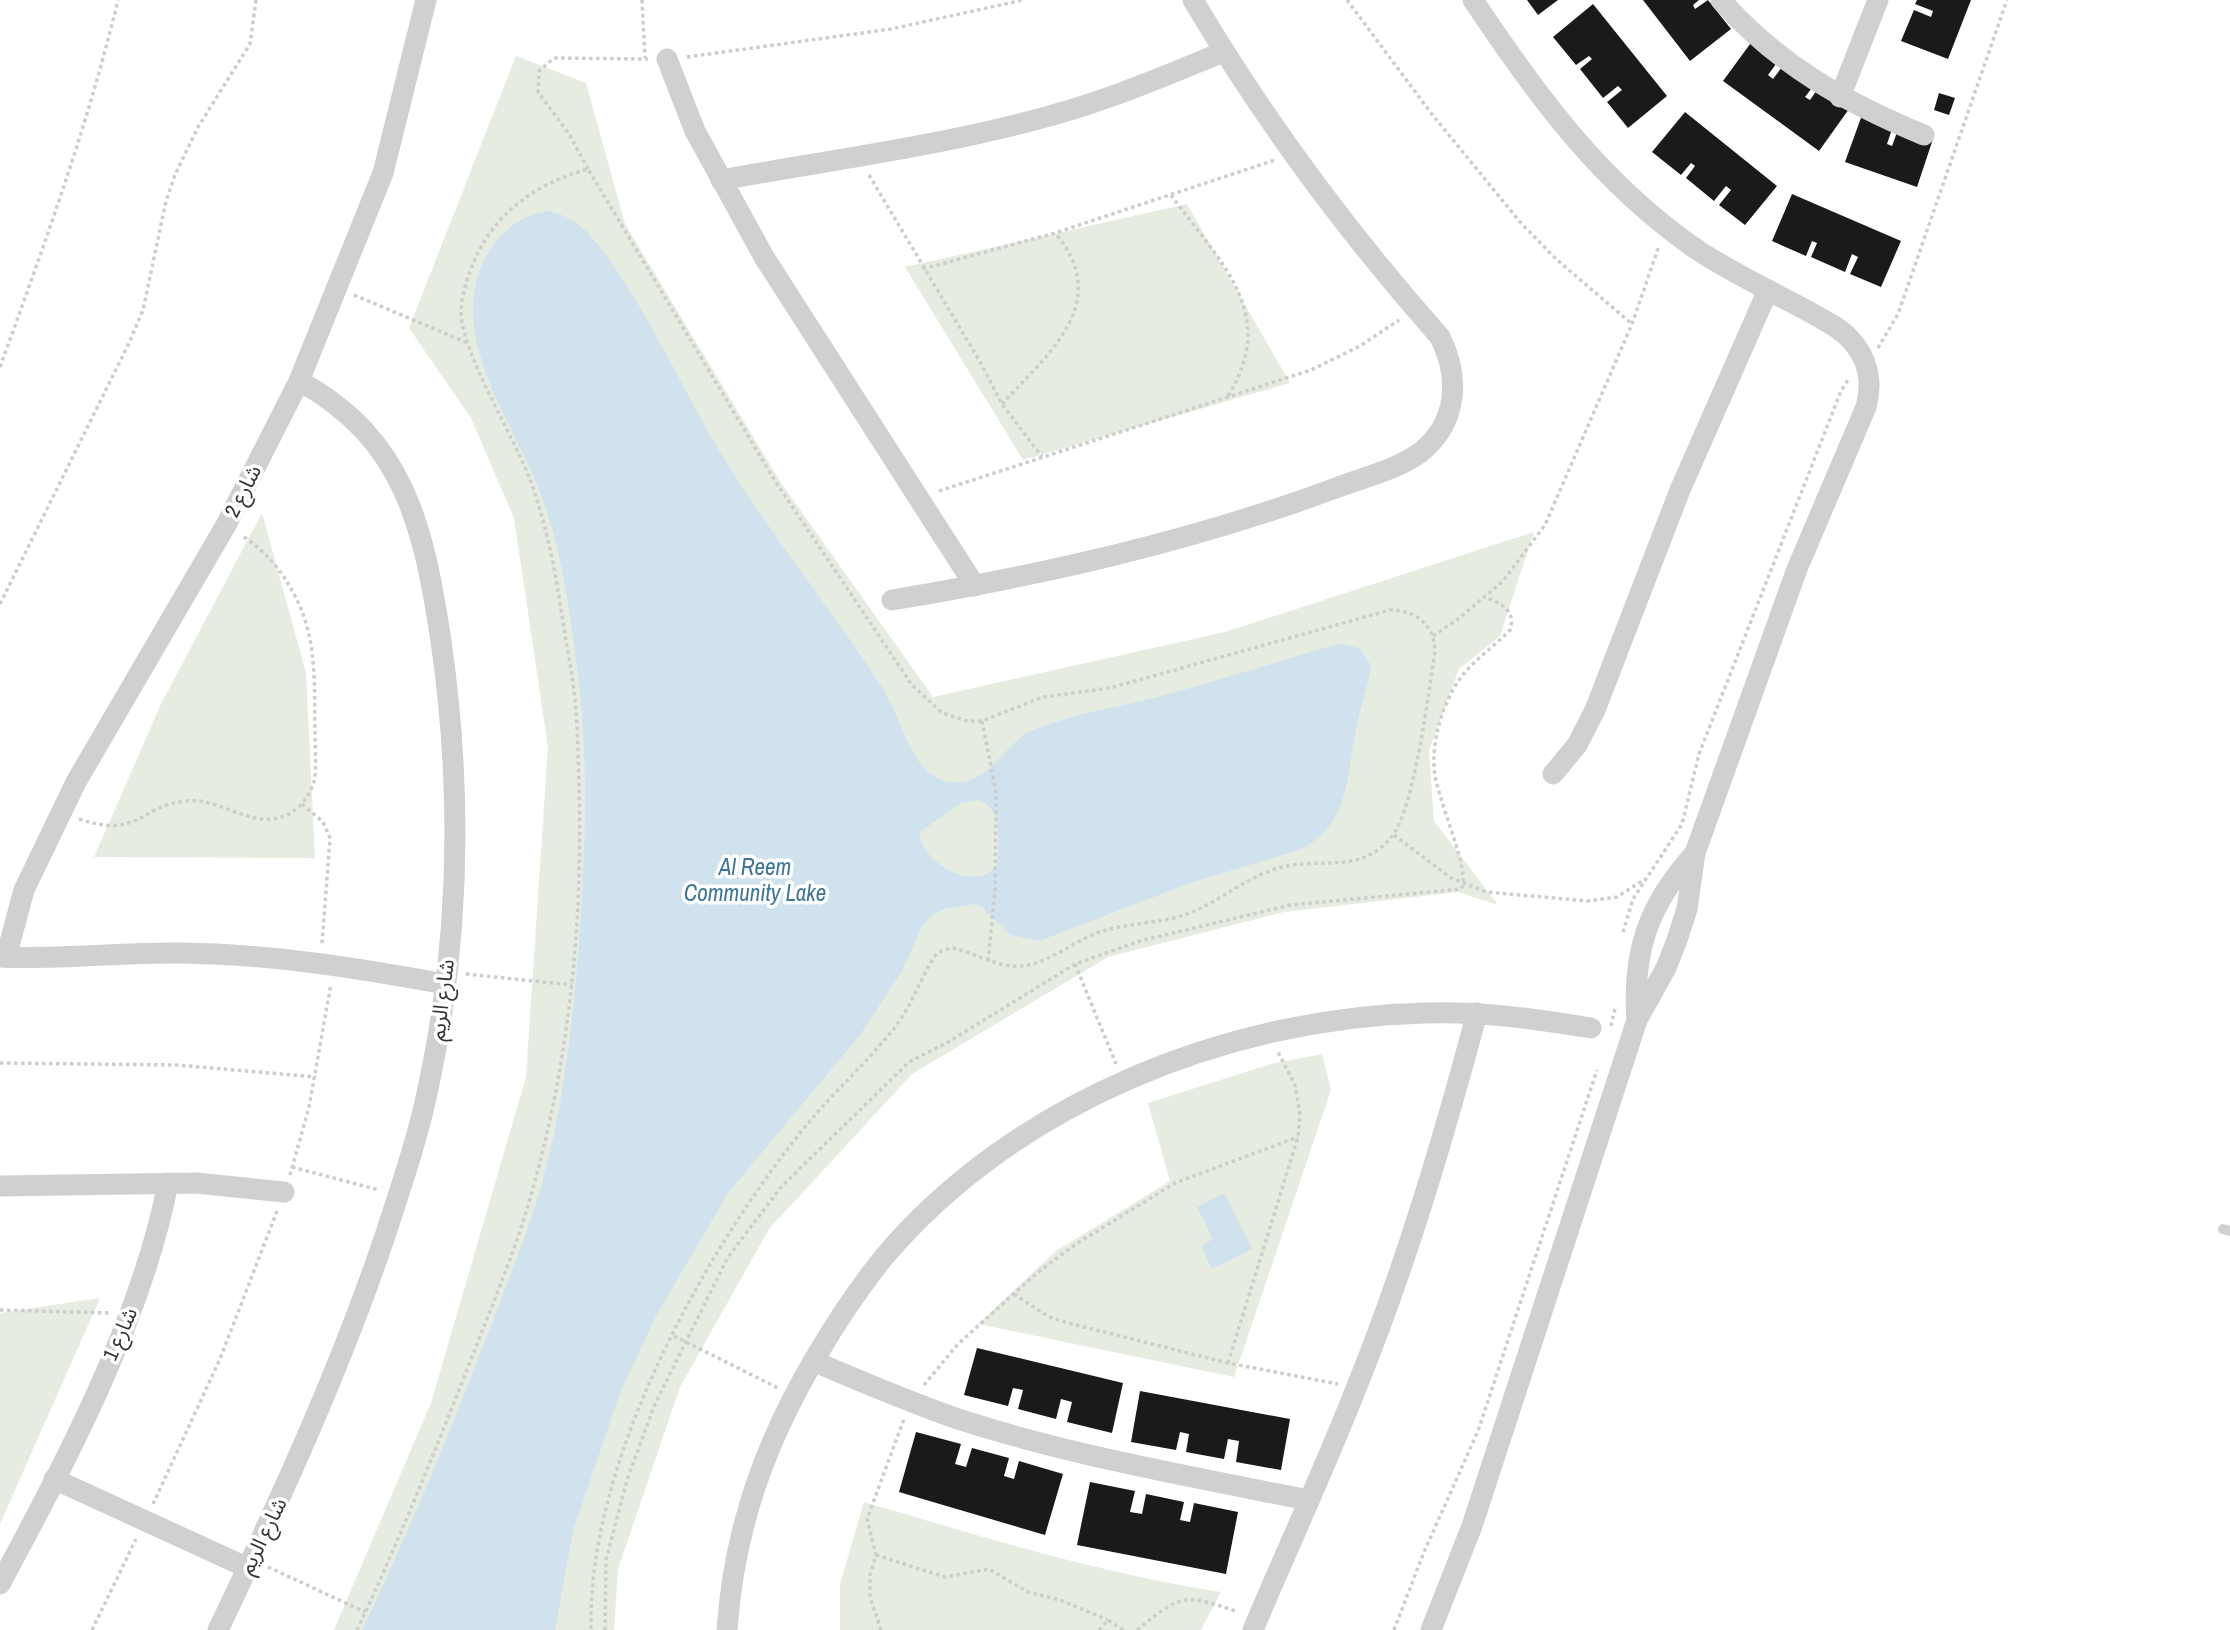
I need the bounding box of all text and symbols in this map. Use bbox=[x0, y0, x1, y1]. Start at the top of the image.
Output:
street label: شارع 2 bbox=[217, 460, 269, 522]
water label: Al Reem Community Lake bbox=[684, 851, 826, 908]
street label: شارع الريم bbox=[422, 958, 462, 1042]
street label: شارع 1 bbox=[95, 1303, 145, 1365]
street label: شارع الريم bbox=[232, 1493, 294, 1579]

